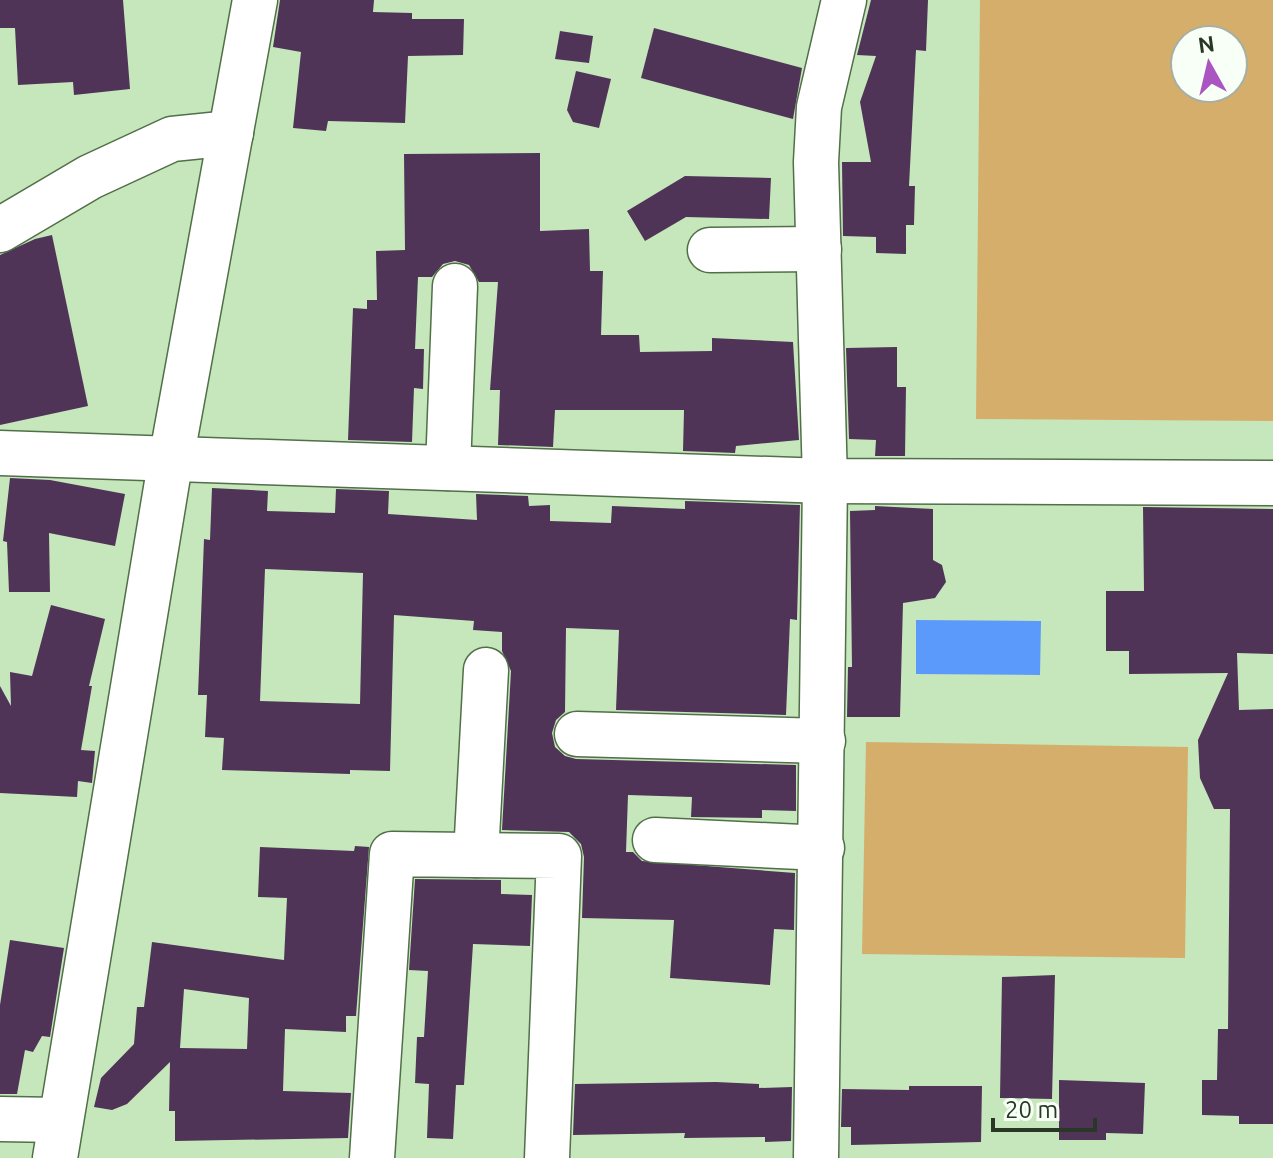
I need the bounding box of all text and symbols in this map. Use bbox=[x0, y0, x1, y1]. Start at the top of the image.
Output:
north arrow bbox=[1169, 24, 1249, 104]
text: N bbox=[1196, 30, 1216, 57]
scale bar bbox=[993, 1082, 1095, 1132]
text: 20 m bbox=[1005, 1096, 1058, 1123]

